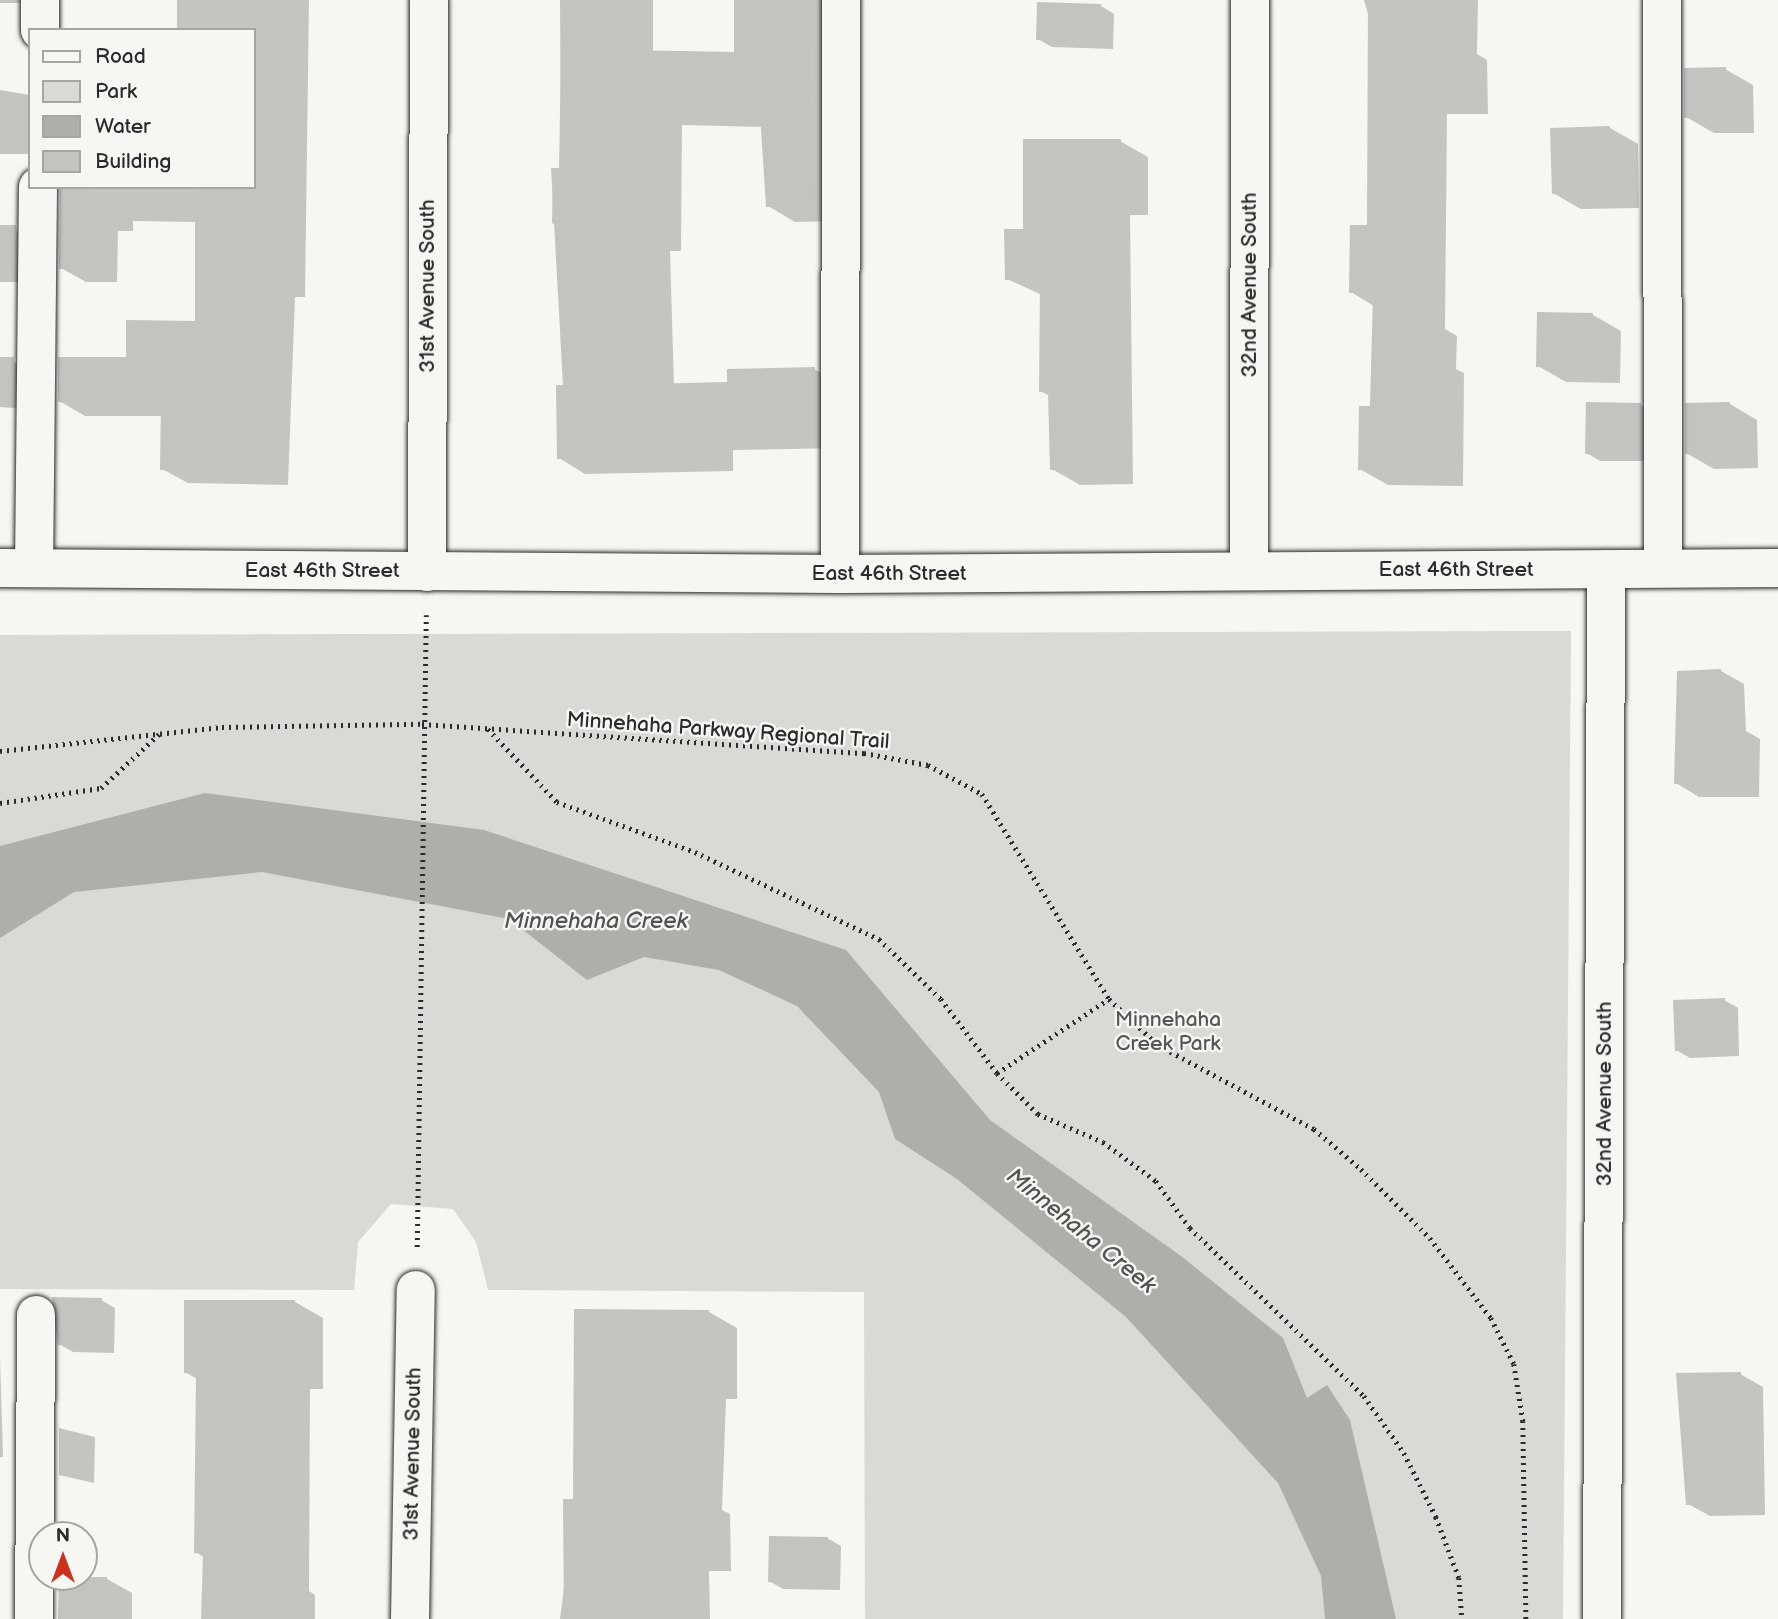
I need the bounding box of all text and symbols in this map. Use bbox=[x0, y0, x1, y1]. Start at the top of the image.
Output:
legend bbox=[28, 28, 256, 189]
text: Road bbox=[95, 44, 146, 69]
text: Park bbox=[95, 79, 137, 104]
text: Water bbox=[95, 114, 151, 139]
text: Building bbox=[95, 149, 171, 174]
street label: 32nd Avenue South bbox=[1237, 192, 1263, 378]
street label: 31st Avenue South bbox=[415, 199, 441, 373]
street label: East 46th Street bbox=[1378, 557, 1534, 583]
street label: East 46th Street bbox=[244, 558, 400, 584]
street label: East 46th Street bbox=[811, 561, 967, 587]
street label: Minnehaha Parkway Regional Trail bbox=[565, 707, 891, 755]
water label: Minnehaha Creek bbox=[504, 907, 688, 935]
street label: 32nd Avenue South bbox=[1592, 1001, 1618, 1187]
park label: Minnehaha Creek Park bbox=[1115, 1007, 1221, 1057]
water label: Minnehaha Creek bbox=[1001, 1162, 1161, 1300]
street label: 31st Avenue South bbox=[399, 1367, 427, 1541]
north arrow bbox=[28, 1521, 98, 1591]
text: N bbox=[56, 1525, 70, 1548]

